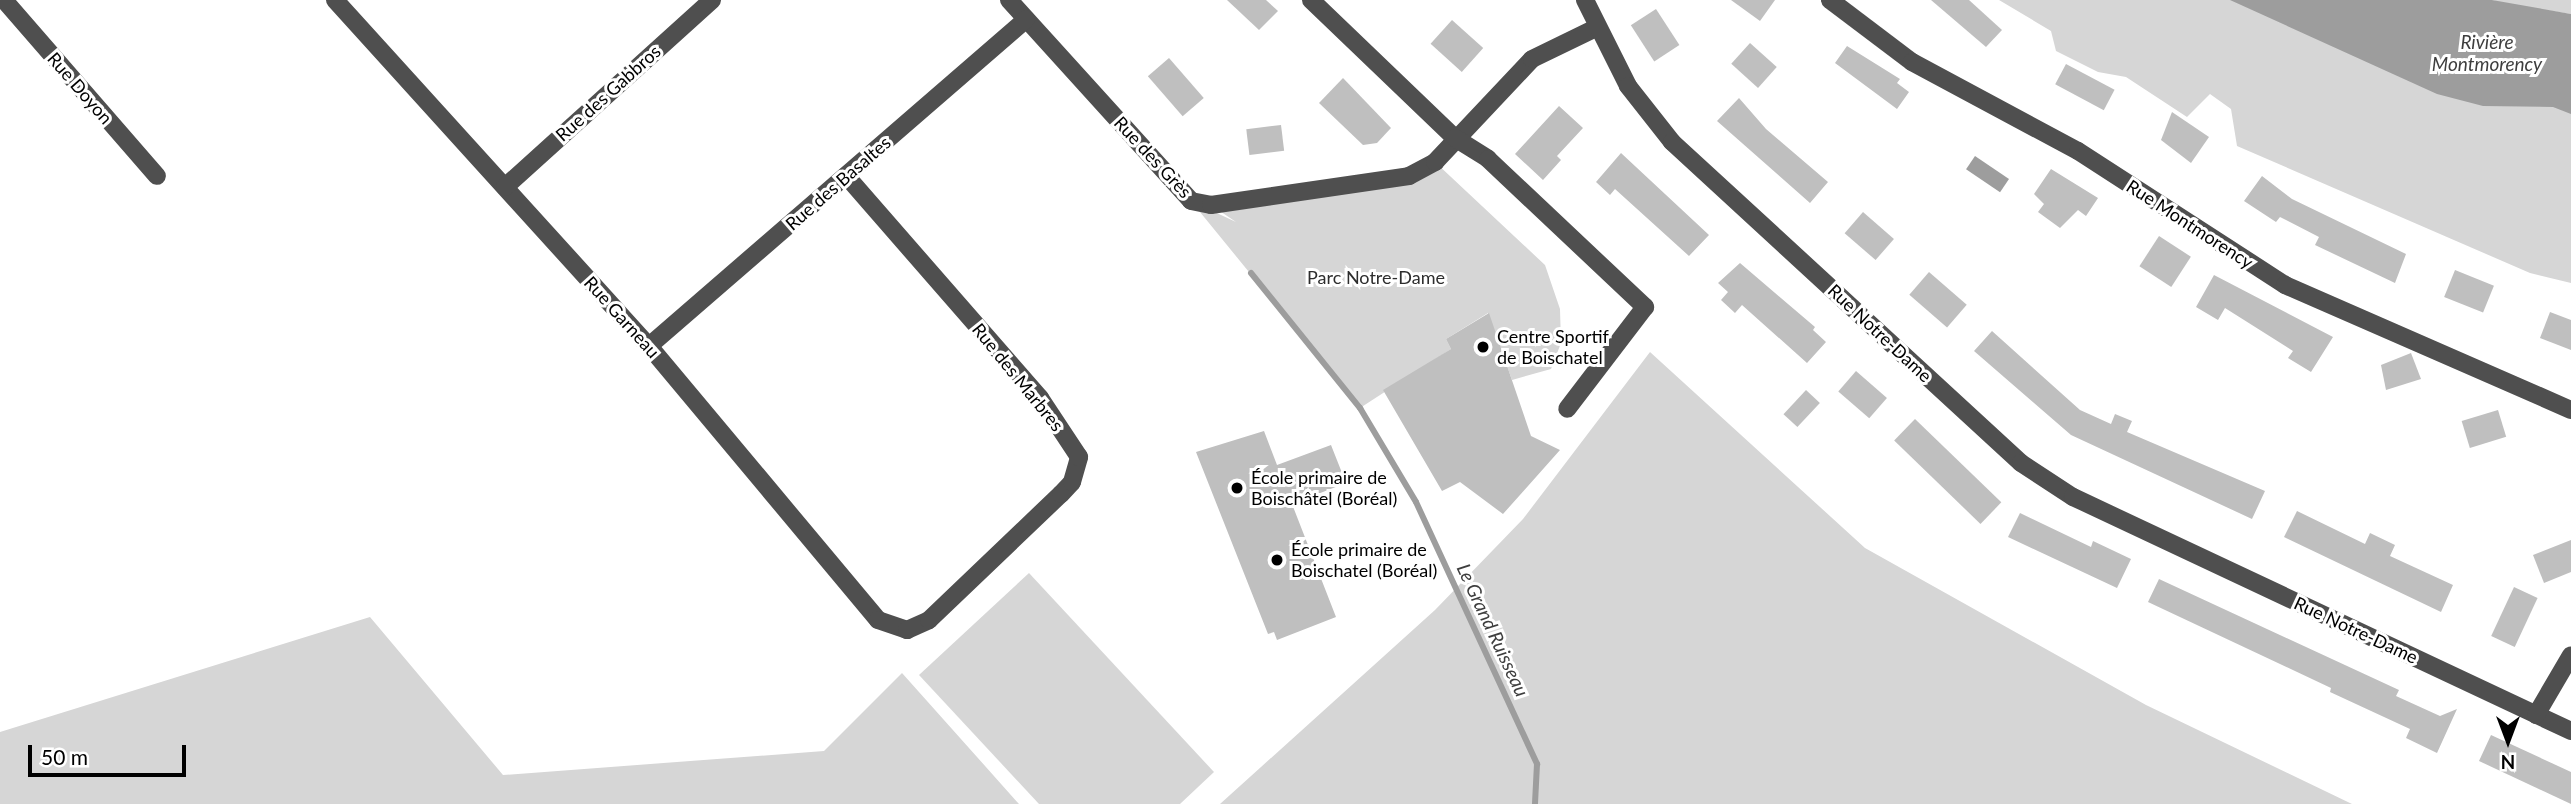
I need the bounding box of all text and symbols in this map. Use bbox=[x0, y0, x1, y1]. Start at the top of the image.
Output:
water label: Rivière Montmorency bbox=[2432, 31, 2542, 75]
street label: Rue des Gabbros bbox=[551, 40, 665, 146]
street label: Rue Doyon bbox=[43, 48, 117, 128]
street label: Rue des Grès bbox=[1110, 112, 1196, 202]
street label: Rue des Basaltes bbox=[781, 131, 895, 235]
street label: Rue Montmorency bbox=[2123, 175, 2257, 273]
park label: Parc Notre-Dame bbox=[1307, 266, 1445, 288]
street label: Rue Garneau bbox=[580, 272, 664, 362]
street label: Rue Notre-Dame bbox=[1824, 279, 1936, 387]
street label: Rue des Marbres bbox=[968, 319, 1068, 435]
place label: Centre Sportif de Boischatel bbox=[1497, 326, 1609, 368]
marker: Centre Sportif de Boischatel bbox=[1475, 339, 1491, 355]
place label: École primaire de Boischâtel (Boréal) bbox=[1251, 467, 1397, 510]
marker: École primaire de Boischâtel (Boréal) bbox=[1229, 480, 1245, 496]
place label: École primaire de Boischatel (Boréal) bbox=[1291, 539, 1437, 582]
marker: École primaire de Boischatel (Boréal) bbox=[1269, 552, 1285, 568]
water label: Le Grand Ruisseau bbox=[1452, 560, 1534, 700]
street label: Rue Notre-Dame bbox=[2291, 592, 2421, 668]
north arrow bbox=[2473, 706, 2543, 776]
scale bar bbox=[32, 730, 189, 774]
text: 50 m bbox=[41, 744, 88, 769]
text: N bbox=[2501, 751, 2515, 774]

